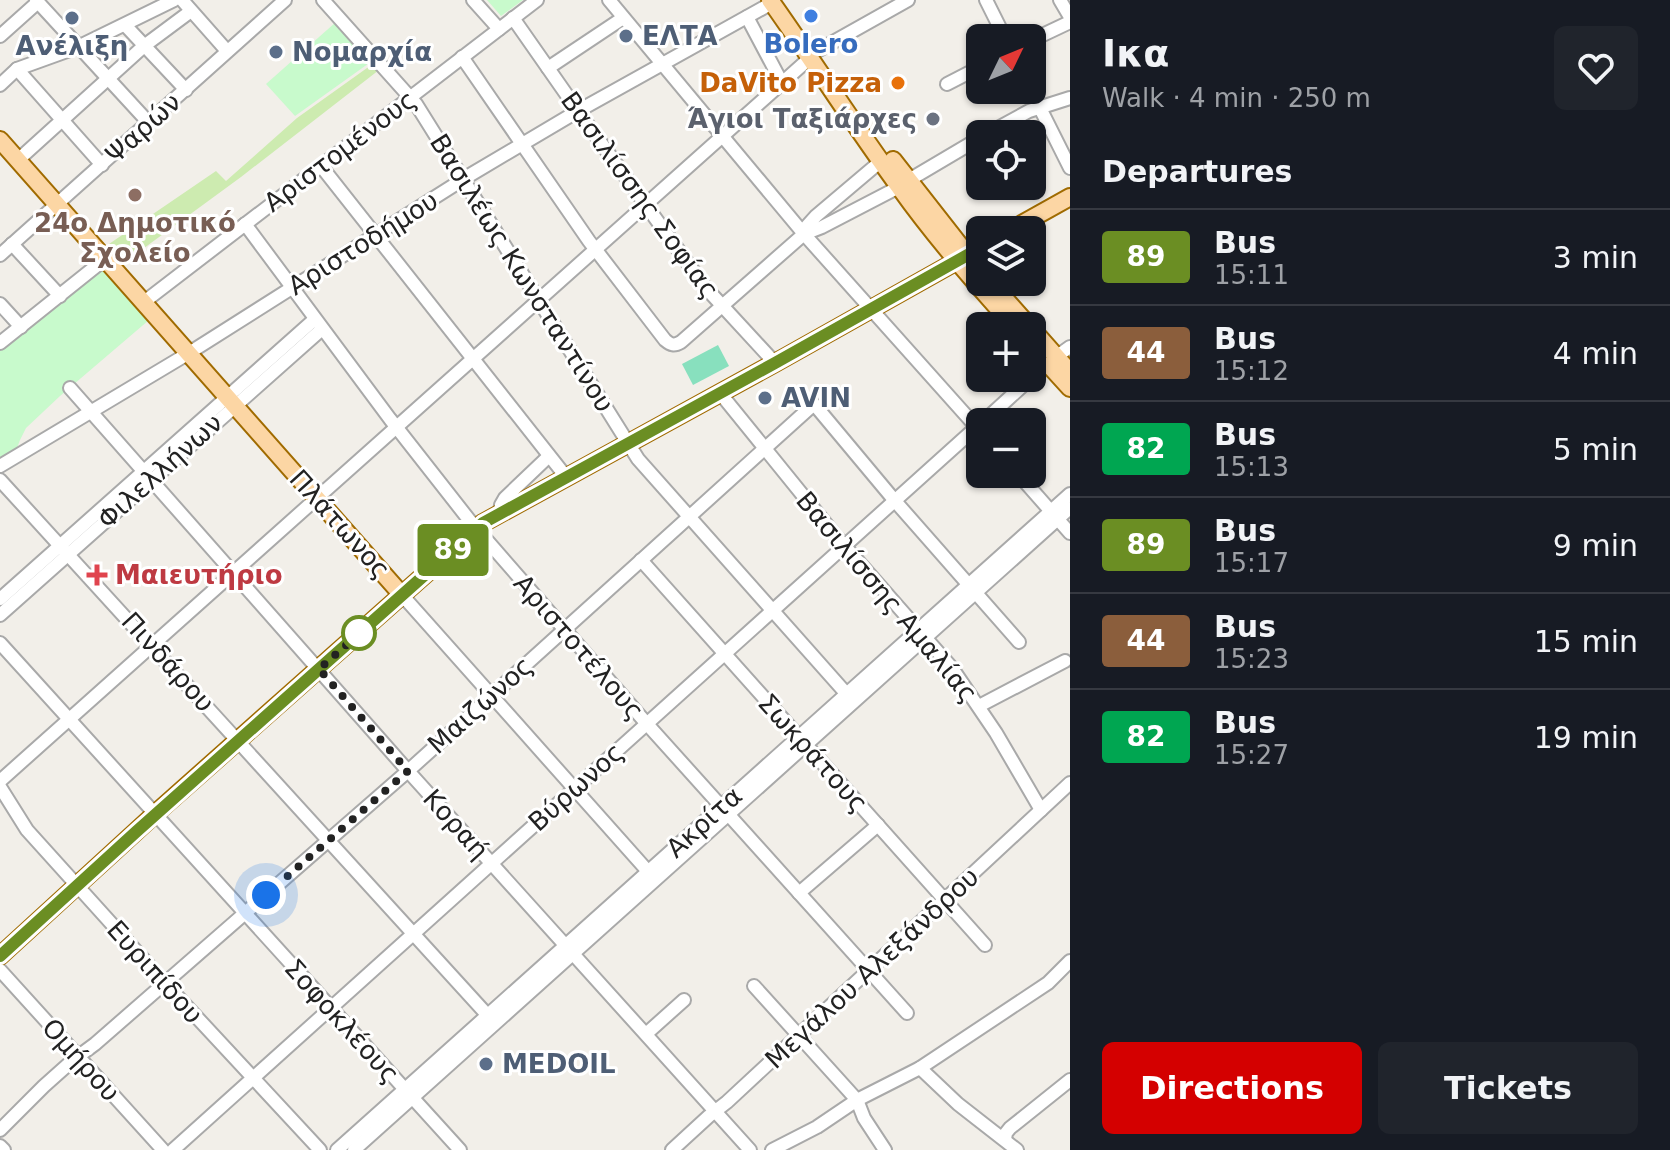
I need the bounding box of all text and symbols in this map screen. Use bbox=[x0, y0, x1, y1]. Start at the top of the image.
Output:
marker: Bolero bbox=[802, 7, 820, 25]
marker: Ανέλιξη bbox=[63, 9, 81, 27]
place label: ΕΛΤΑ bbox=[642, 21, 718, 51]
north arrow bbox=[966, 24, 1046, 104]
map controls bbox=[966, 24, 1046, 488]
button: heart bbox=[1554, 26, 1638, 110]
marker: ΕΛΤΑ bbox=[617, 27, 635, 45]
place label: Bolero bbox=[764, 29, 858, 59]
place label: Ανέλιξη bbox=[16, 31, 128, 61]
text: Ικα bbox=[1102, 31, 1169, 75]
place label: Νομαρχία bbox=[292, 37, 432, 67]
marker: Νομαρχία bbox=[267, 43, 285, 61]
place label: DaVito Pizza bbox=[699, 68, 882, 98]
marker: DaVito Pizza bbox=[889, 74, 907, 92]
text: Walk · 4 min · 250 m bbox=[1102, 83, 1371, 113]
street label: Αριστομένους bbox=[258, 84, 422, 218]
street label: Βασιλίσσης Σοφίας bbox=[555, 86, 725, 304]
street label: Ψαρών bbox=[99, 87, 187, 169]
place label: Άγιοι Ταξιάρχες bbox=[687, 104, 917, 134]
marker: Άγιοι Ταξιάρχες bbox=[924, 110, 942, 128]
button: locate bbox=[966, 120, 1046, 200]
street label: Βασιλέως Κωνσταντίνου bbox=[424, 128, 620, 418]
text: Departures bbox=[1102, 154, 1292, 189]
street label: Αριστοδήμου bbox=[283, 185, 443, 301]
marker: 24ο Δημοτικό Σχολείο bbox=[126, 186, 144, 204]
place label: 24ο Δημοτικό Σχολείο bbox=[34, 208, 236, 268]
button: layers bbox=[966, 216, 1046, 296]
text: Bus bbox=[1214, 225, 1276, 260]
text: 89 bbox=[1127, 240, 1165, 273]
text: 3 min bbox=[1553, 240, 1638, 275]
text: 15:11 bbox=[1214, 260, 1289, 290]
button: + bbox=[966, 312, 1046, 392]
text: Bus bbox=[1214, 321, 1276, 356]
text: 44 bbox=[1127, 336, 1165, 369]
text: 4 min bbox=[1553, 336, 1638, 371]
text: 15:12 bbox=[1214, 356, 1289, 386]
place label: AVIN bbox=[781, 383, 851, 413]
marker: AVIN bbox=[756, 389, 774, 407]
street label: Φιλελλήνων bbox=[92, 407, 228, 535]
button: − bbox=[966, 408, 1046, 488]
text: Bus bbox=[1214, 417, 1276, 452]
text: 82 bbox=[1127, 432, 1165, 465]
text: 5 min bbox=[1553, 432, 1638, 467]
text: 15:13 bbox=[1214, 452, 1289, 482]
street label: Πλάτωνος bbox=[284, 464, 396, 584]
street label: Βασιλίσσης Αμαλίας bbox=[790, 486, 984, 708]
text: Bus bbox=[1214, 513, 1276, 548]
line badge: 89 bbox=[417, 524, 489, 576]
text: 89 bbox=[1127, 528, 1165, 561]
text: 9 min bbox=[1553, 528, 1638, 563]
text: 89 bbox=[434, 533, 472, 566]
text: 15:17 bbox=[1214, 548, 1289, 578]
place label: Μαιευτήριο bbox=[115, 560, 283, 590]
marker: Μαιευτήριο bbox=[86, 564, 108, 586]
street label: Αριστοτέλους bbox=[508, 568, 650, 726]
street label: Πινδάρου bbox=[116, 606, 220, 718]
text: Bus bbox=[1214, 609, 1276, 644]
unlabelled marker bbox=[342, 616, 376, 650]
text: 44 bbox=[1127, 624, 1165, 657]
text: 15 min bbox=[1534, 624, 1638, 659]
text: 15:23 bbox=[1214, 644, 1289, 674]
street label: Μαιζώνος bbox=[422, 650, 538, 760]
street label: Σωκράτους bbox=[752, 688, 874, 818]
text: Bus bbox=[1214, 705, 1276, 740]
text: 82 bbox=[1127, 720, 1165, 753]
text: 19 min bbox=[1534, 720, 1638, 755]
street label: Βύρωνος bbox=[523, 737, 629, 837]
text: 15:27 bbox=[1214, 740, 1289, 770]
street label: Ακρίτα bbox=[660, 780, 748, 864]
street label: Κοραή bbox=[417, 783, 495, 865]
street label: Μεγάλου Αλεξάνδρου bbox=[759, 861, 985, 1075]
your location bbox=[246, 875, 286, 915]
street label: Ευριπίδου bbox=[101, 914, 209, 1030]
street label: Σοφοκλέους bbox=[279, 953, 405, 1089]
street label: Ομήρου bbox=[36, 1012, 126, 1108]
button: Directions bbox=[1102, 1042, 1362, 1134]
button: Tickets bbox=[1378, 1042, 1638, 1134]
place label: MEDOIL bbox=[502, 1049, 616, 1079]
marker: MEDOIL bbox=[477, 1055, 495, 1073]

